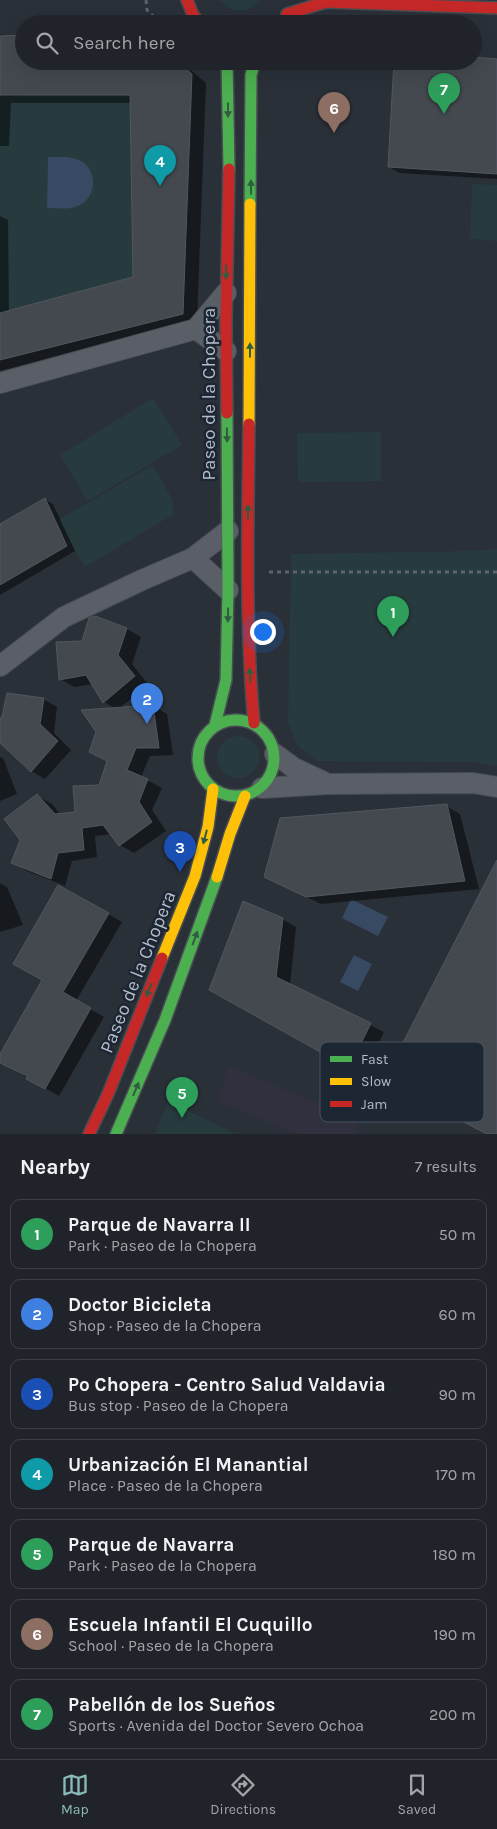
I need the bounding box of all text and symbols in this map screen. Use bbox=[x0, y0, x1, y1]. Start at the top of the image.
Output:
search box bbox=[15, 15, 482, 70]
icon: search bbox=[33, 29, 61, 57]
text: Search here bbox=[73, 32, 175, 54]
pin: 7 bbox=[428, 73, 460, 114]
pin: 6 bbox=[318, 92, 350, 133]
one-way arrow bbox=[224, 102, 232, 118]
pin: 4 bbox=[144, 145, 176, 186]
one-way arrow bbox=[247, 179, 255, 195]
one-way arrow bbox=[222, 265, 230, 281]
street label: Paseo de la Chopera bbox=[198, 307, 220, 481]
one-way arrow bbox=[246, 341, 254, 357]
one-way arrow bbox=[223, 427, 231, 443]
one-way arrow bbox=[245, 504, 253, 520]
pin: 1 bbox=[377, 596, 409, 637]
one-way arrow bbox=[223, 607, 231, 623]
your location bbox=[250, 619, 276, 645]
one-way arrow bbox=[246, 666, 254, 682]
pin: 2 bbox=[131, 683, 163, 724]
one-way arrow bbox=[201, 830, 209, 845]
pin: 3 bbox=[164, 831, 196, 872]
street label: Paseo de la Chopera bbox=[95, 888, 181, 1056]
one-way arrow bbox=[191, 930, 199, 945]
one-way arrow bbox=[145, 983, 153, 997]
legend bbox=[320, 1042, 484, 1122]
text: Fast bbox=[361, 1051, 388, 1068]
text: Slow bbox=[361, 1073, 391, 1090]
pin: 5 bbox=[166, 1077, 198, 1118]
one-way arrow bbox=[132, 1082, 140, 1097]
text: Jam bbox=[361, 1096, 387, 1113]
text: Nearby bbox=[20, 1155, 90, 1179]
text: 7 results bbox=[415, 1157, 477, 1176]
text: Parque de Navarra II bbox=[68, 1214, 251, 1236]
text: 1 bbox=[34, 1225, 40, 1244]
text: 50 m bbox=[439, 1225, 476, 1244]
text: Park · Paseo de la Chopera bbox=[68, 1236, 257, 1255]
text: Doctor Bicicleta bbox=[68, 1294, 212, 1316]
text: 2 bbox=[32, 1305, 42, 1324]
text: 60 m bbox=[439, 1305, 476, 1324]
text: Shop · Paseo de la Chopera bbox=[68, 1316, 262, 1335]
text: Pº Chopera - Centro Salud Valdavia bbox=[68, 1374, 386, 1396]
text: 3 bbox=[32, 1385, 42, 1404]
text: 90 m bbox=[438, 1385, 476, 1404]
text: Bus stop · Paseo de la Chopera bbox=[68, 1396, 289, 1415]
text: Urbanización El Manantial bbox=[68, 1454, 309, 1476]
text: 4 bbox=[32, 1465, 42, 1484]
text: 170 m bbox=[435, 1465, 476, 1484]
text: Place · Paseo de la Chopera bbox=[68, 1476, 263, 1495]
text: Parque de Navarra bbox=[68, 1534, 234, 1556]
text: 5 bbox=[32, 1545, 42, 1564]
text: 180 m bbox=[433, 1545, 476, 1564]
text: Park · Paseo de la Chopera bbox=[68, 1556, 257, 1575]
text: Escuela Infantil El Cuquillo bbox=[68, 1614, 313, 1636]
text: 6 bbox=[32, 1625, 42, 1644]
text: 190 m bbox=[433, 1625, 476, 1644]
text: School · Paseo de la Chopera bbox=[68, 1636, 274, 1655]
text: Pabellón de los Sueños bbox=[68, 1694, 275, 1716]
text: 7 bbox=[33, 1705, 41, 1724]
text: 200 m bbox=[429, 1705, 476, 1724]
text: Sports · Avenida del Doctor Severo Ochoa bbox=[68, 1716, 364, 1735]
tab: Map bbox=[61, 1771, 89, 1818]
tab: Directions bbox=[210, 1771, 276, 1818]
tab: Saved bbox=[398, 1771, 436, 1818]

